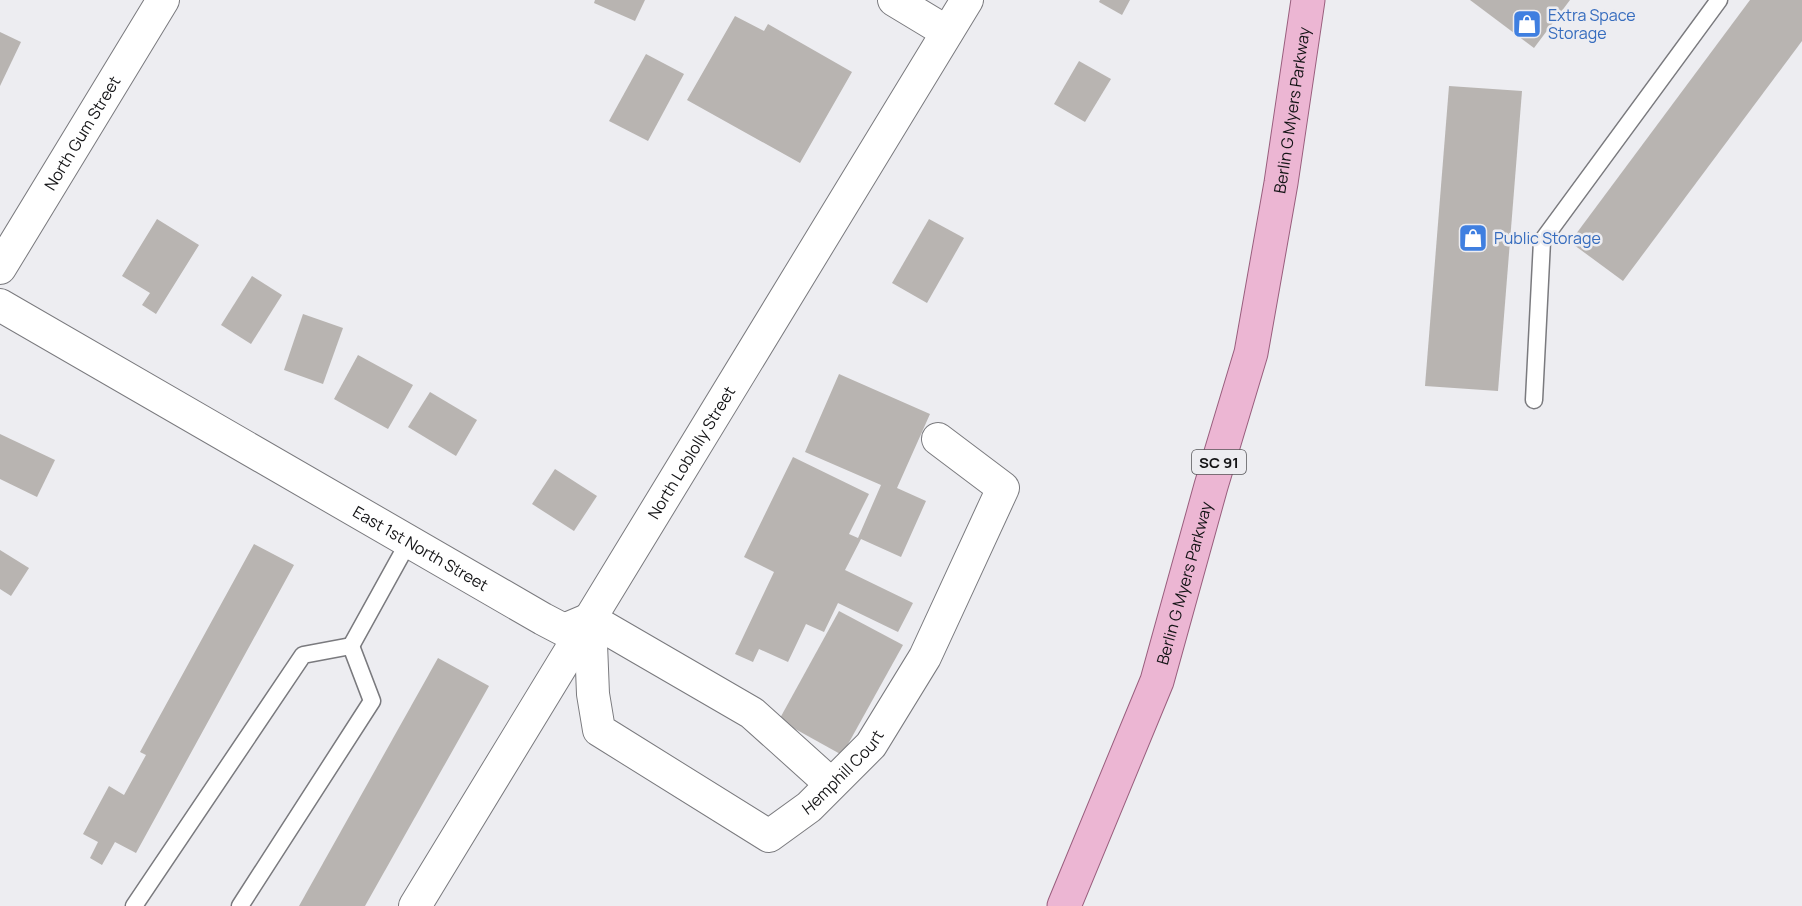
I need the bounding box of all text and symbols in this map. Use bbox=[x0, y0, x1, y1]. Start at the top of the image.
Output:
place label: Extra Space Storage bbox=[1548, 4, 1636, 44]
shop icon: Extra Space Storage bbox=[1511, 8, 1543, 40]
street label: Berlin G Myers Parkway bbox=[1268, 25, 1315, 195]
street label: North Gum Street bbox=[39, 72, 125, 194]
shop icon: Public Storage bbox=[1457, 222, 1489, 254]
place label: Public Storage bbox=[1494, 227, 1601, 249]
street label: North Loblolly Street bbox=[642, 382, 740, 523]
road number: SC 91 bbox=[1192, 450, 1246, 474]
street label: Berlin G Myers Parkway bbox=[1151, 499, 1217, 667]
street label: East 1st North Street bbox=[349, 501, 492, 596]
street label: Hemphill Court bbox=[798, 726, 889, 820]

